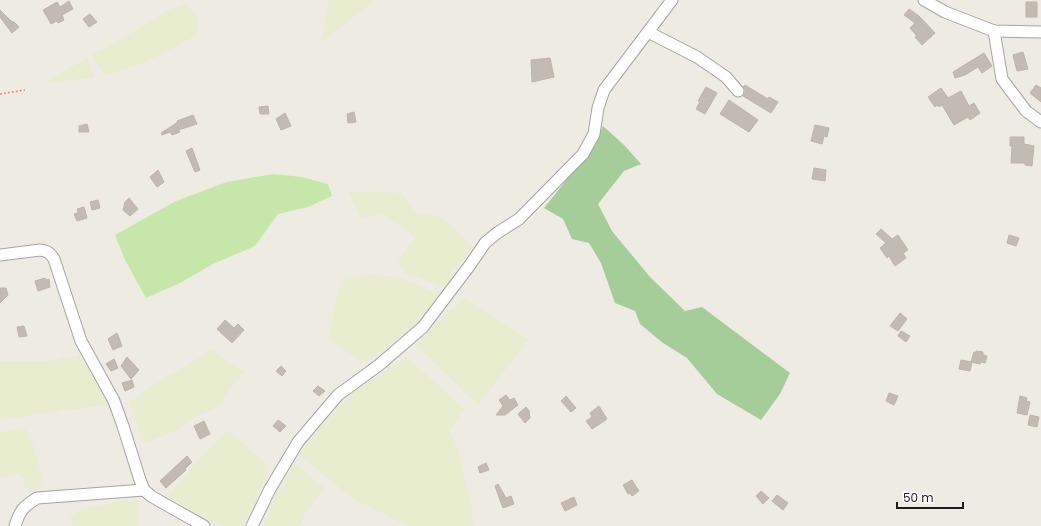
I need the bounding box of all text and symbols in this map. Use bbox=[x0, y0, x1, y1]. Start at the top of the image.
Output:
scale bar bbox=[897, 484, 963, 510]
text: 50 m bbox=[903, 489, 934, 506]

